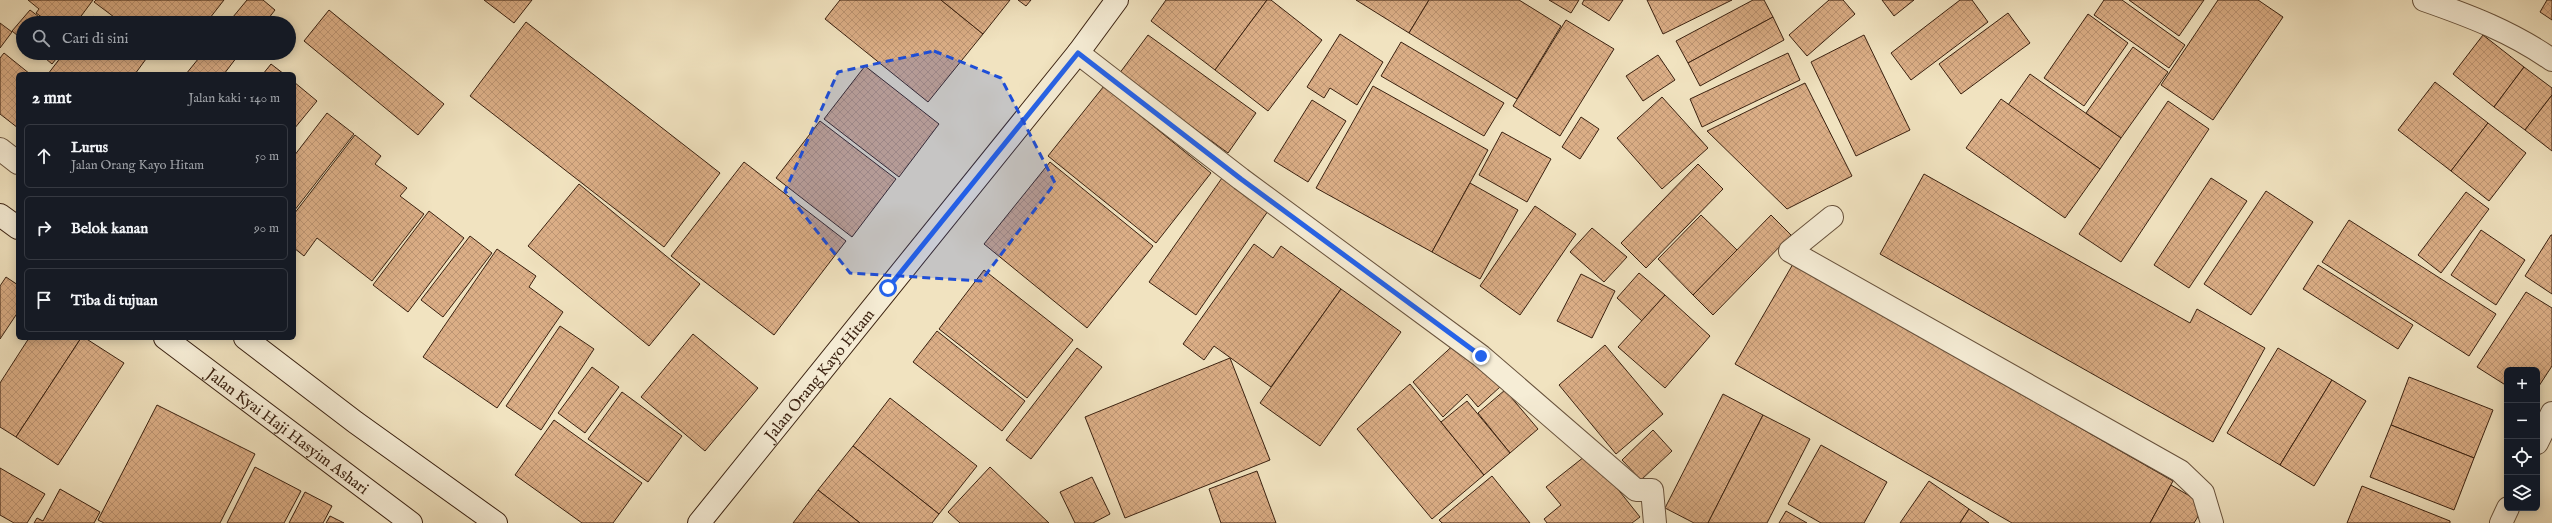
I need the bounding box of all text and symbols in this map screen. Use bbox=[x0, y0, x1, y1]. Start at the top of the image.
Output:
search box bbox=[16, 16, 296, 60]
icon: search bbox=[30, 27, 52, 49]
text: Cari di sini bbox=[62, 29, 129, 48]
text: 2 mnt bbox=[32, 88, 72, 109]
text: Jalan kaki · 140 m bbox=[188, 90, 280, 107]
text: Lurus bbox=[71, 138, 108, 157]
icon: ahead bbox=[33, 145, 55, 167]
text: 50 m bbox=[255, 148, 279, 165]
text: Jalan Orang Kayo Hitam bbox=[71, 157, 204, 174]
icon: right bbox=[33, 217, 55, 239]
text: Belok kanan bbox=[71, 219, 148, 238]
text: 90 m bbox=[254, 220, 279, 237]
route start bbox=[879, 279, 897, 297]
icon: arrive bbox=[33, 289, 55, 311]
text: Tiba di tujuan bbox=[71, 291, 158, 310]
street label: Jalan Orang Kayo Hitam bbox=[760, 305, 880, 447]
route end bbox=[1472, 347, 1490, 365]
street label: Jalan Kyai Haji Hasyim Ashari bbox=[200, 363, 372, 500]
map controls bbox=[2504, 367, 2540, 511]
button: + bbox=[2504, 367, 2540, 403]
button: − bbox=[2504, 403, 2540, 439]
button: locate bbox=[2504, 439, 2540, 475]
button: layers bbox=[2504, 475, 2540, 511]

